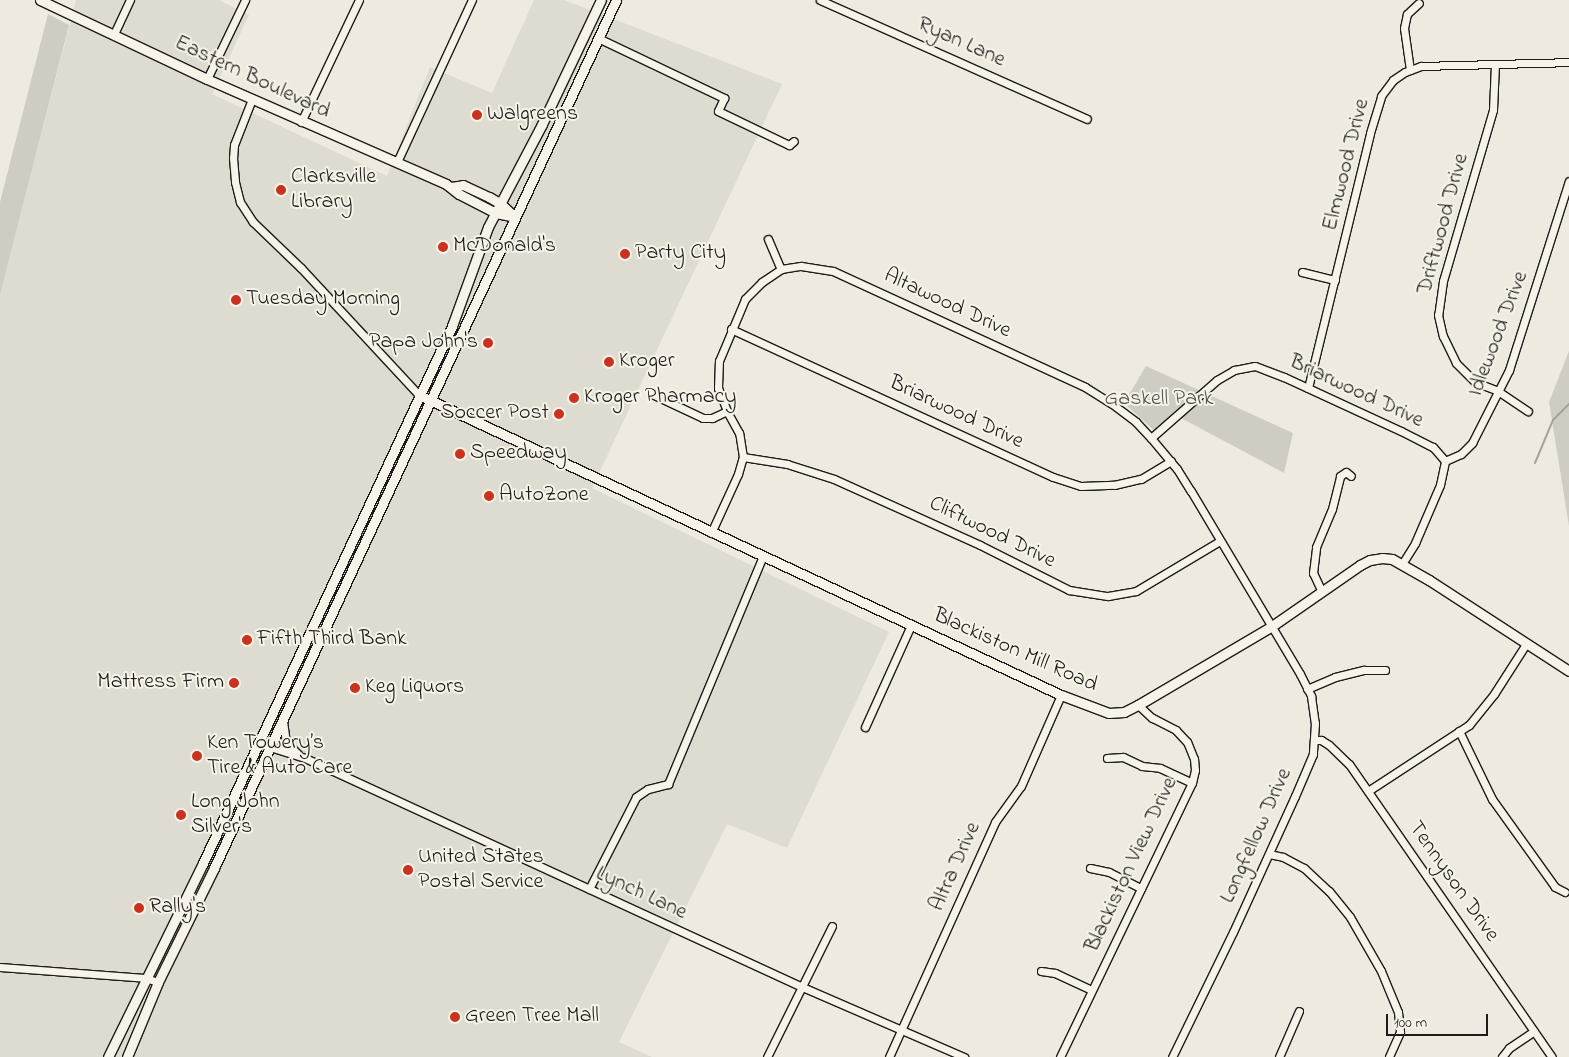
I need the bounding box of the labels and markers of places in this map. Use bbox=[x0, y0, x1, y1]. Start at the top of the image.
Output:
place label: Walgreens bbox=[487, 102, 578, 128]
marker: Walgreens bbox=[471, 109, 483, 121]
place label: Clarksville Library bbox=[291, 164, 376, 215]
marker: Clarksville Library bbox=[275, 184, 287, 196]
place label: McDonald's bbox=[453, 234, 556, 260]
marker: McDonald's bbox=[437, 241, 449, 253]
place label: Party City bbox=[635, 241, 726, 267]
marker: Party City bbox=[619, 248, 631, 260]
place label: Tuesday Morning bbox=[246, 287, 400, 313]
marker: Tuesday Morning bbox=[230, 294, 242, 306]
place label: Papa John's bbox=[369, 330, 478, 356]
marker: Papa John's bbox=[482, 337, 494, 349]
place label: Kroger bbox=[619, 349, 675, 375]
marker: Kroger bbox=[603, 356, 615, 368]
place label: Kroger Pharmacy bbox=[584, 385, 737, 411]
marker: Kroger Pharmacy bbox=[568, 392, 580, 404]
place label: Soccer Post bbox=[440, 401, 549, 427]
marker: Soccer Post bbox=[553, 408, 565, 420]
place label: Speedway bbox=[470, 441, 567, 467]
marker: Speedway bbox=[454, 448, 466, 460]
place label: AutoZone bbox=[499, 483, 589, 509]
marker: AutoZone bbox=[483, 490, 495, 502]
place label: Fifth Third Bank bbox=[257, 627, 407, 653]
marker: Fifth Third Bank bbox=[241, 634, 253, 646]
place label: Mattress Firm bbox=[97, 670, 224, 696]
place label: Keg Liquors bbox=[365, 675, 464, 701]
marker: Mattress Firm bbox=[228, 677, 240, 689]
marker: Keg Liquors bbox=[349, 682, 361, 694]
place label: Ken Towery’s Tire & Auto Care bbox=[207, 730, 352, 781]
marker: Ken Towery’s Tire & Auto Care bbox=[191, 750, 203, 762]
place label: Long John Silver's bbox=[191, 789, 280, 840]
marker: Long John Silver's bbox=[175, 809, 187, 821]
place label: United States Postal Service bbox=[418, 844, 544, 896]
marker: United States Postal Service bbox=[402, 864, 414, 876]
place label: Rally's bbox=[149, 895, 206, 921]
marker: Rally's bbox=[133, 902, 145, 914]
place label: Green Tree Mall bbox=[465, 1004, 599, 1030]
marker: Green Tree Mall bbox=[449, 1011, 461, 1023]

